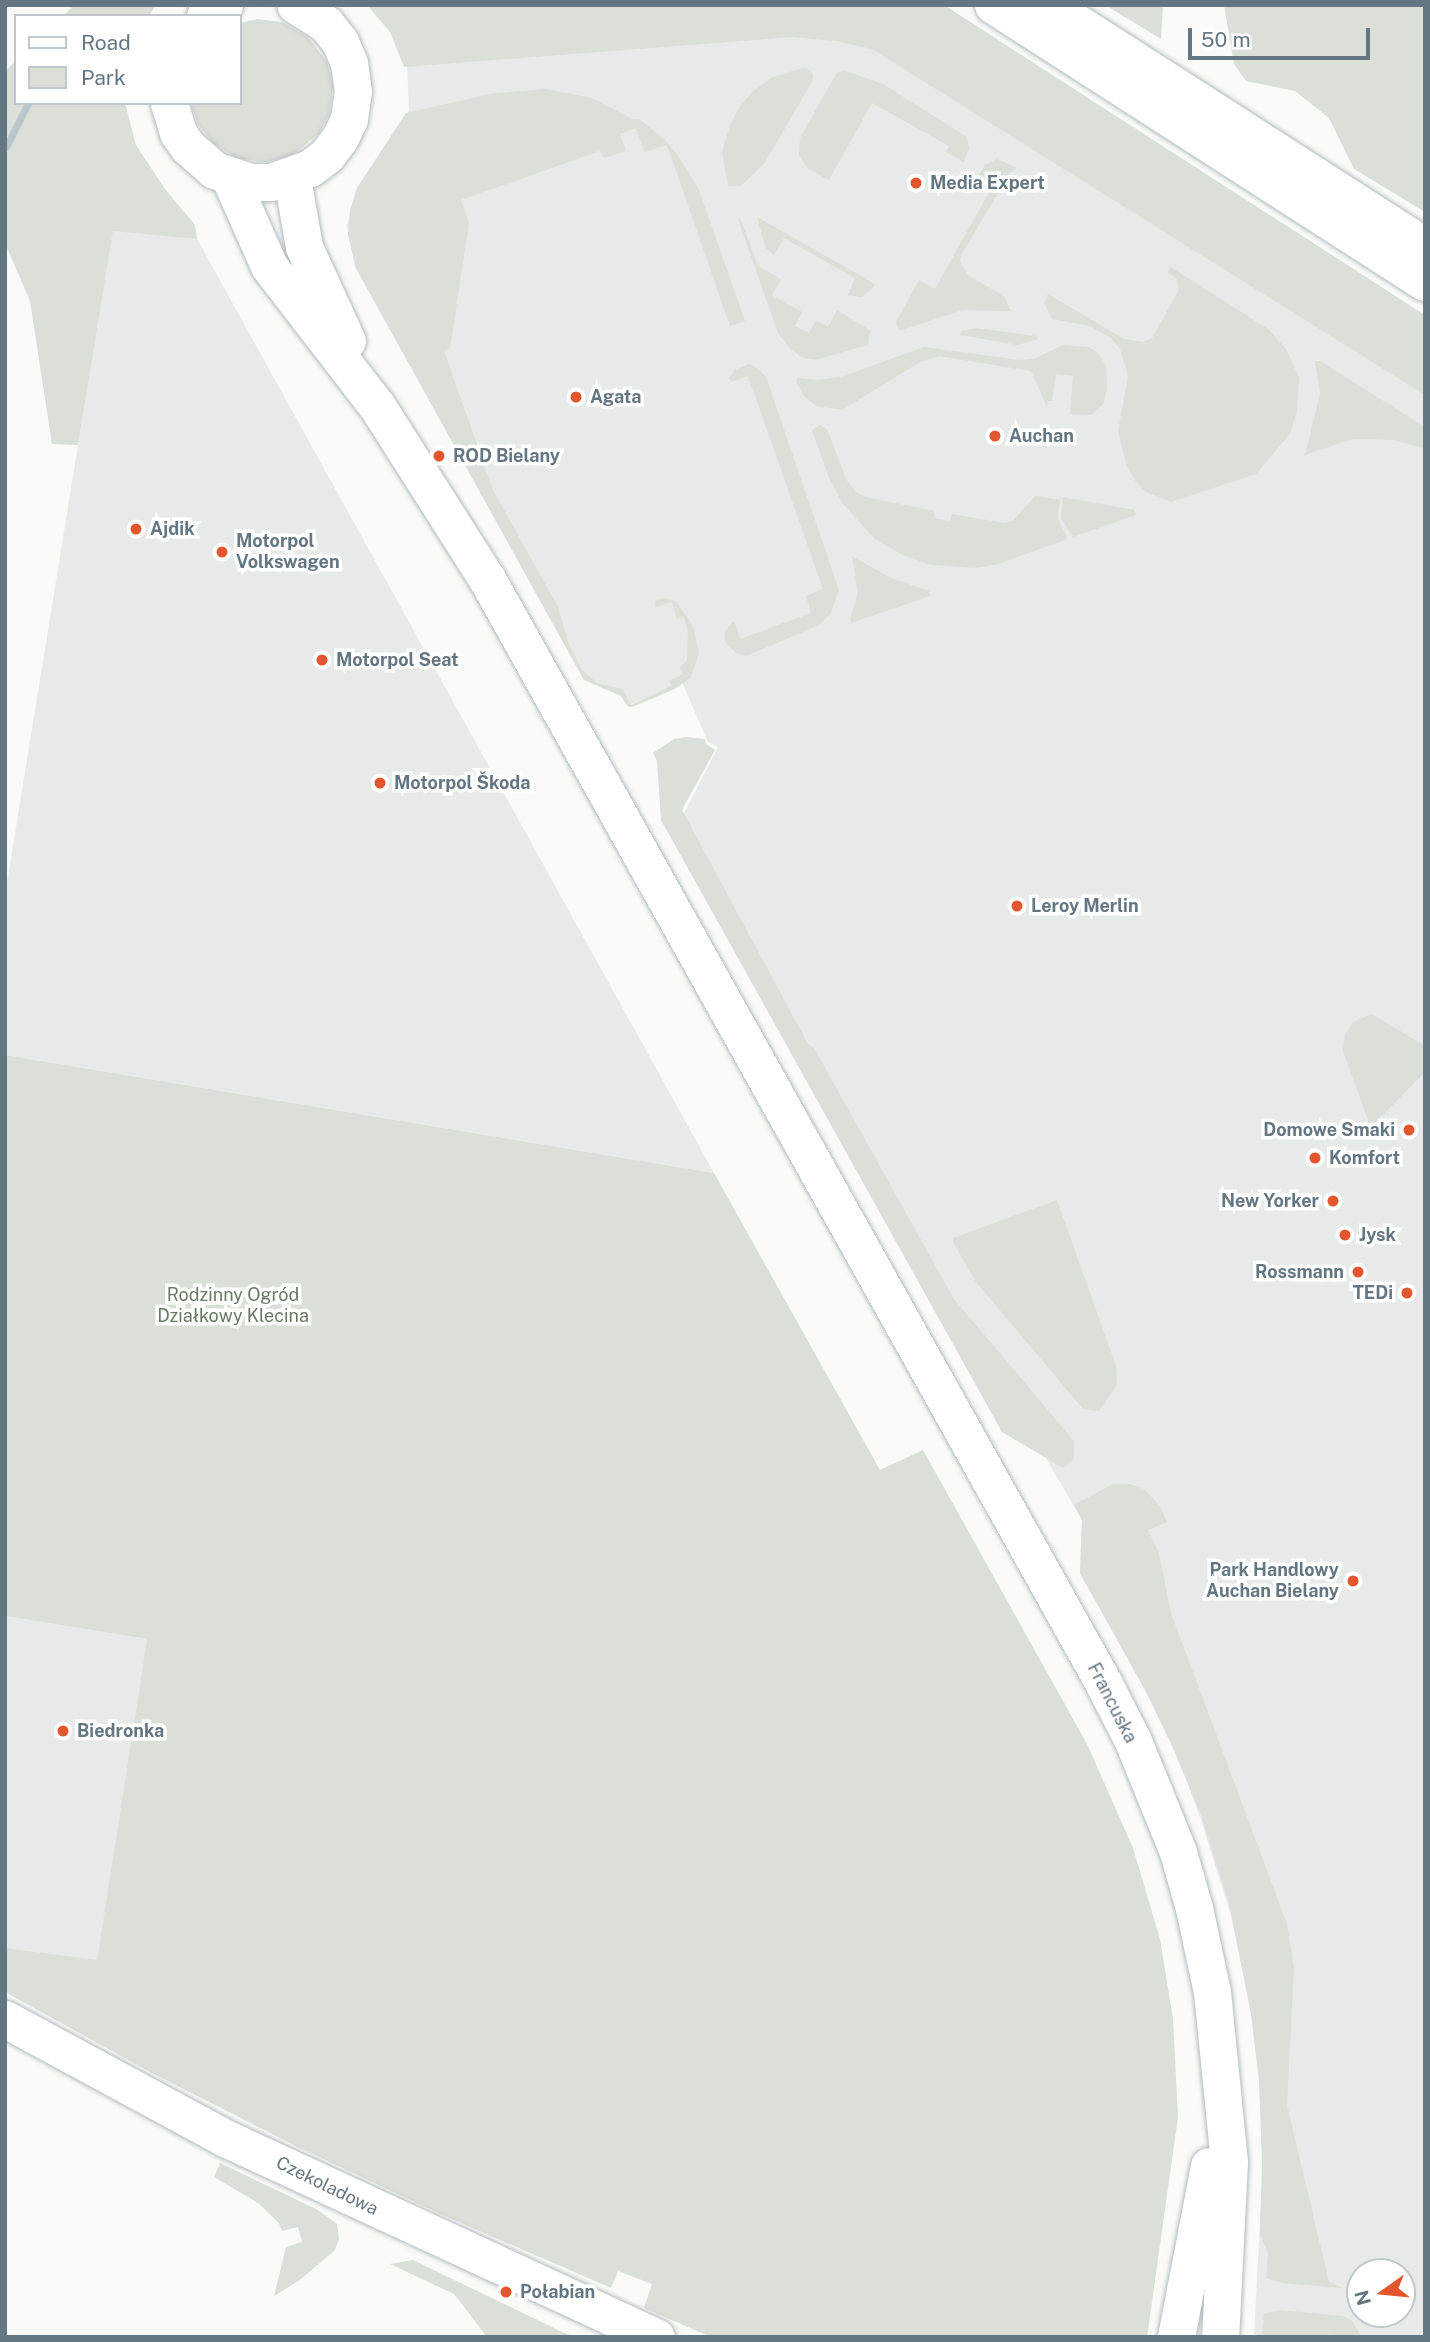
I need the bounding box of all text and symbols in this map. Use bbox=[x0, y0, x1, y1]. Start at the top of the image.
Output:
legend bbox=[14, 14, 242, 105]
scale bar bbox=[1192, 14, 1374, 58]
text: 50 m bbox=[1201, 27, 1251, 52]
text: Road bbox=[81, 30, 131, 55]
text: Park bbox=[81, 65, 126, 90]
place label: Media Expert bbox=[930, 172, 1045, 194]
marker: Media Expert bbox=[908, 175, 924, 191]
place label: Agata bbox=[590, 386, 641, 408]
marker: Agata bbox=[568, 389, 584, 405]
place label: Auchan bbox=[1009, 425, 1074, 447]
marker: Auchan bbox=[987, 428, 1003, 444]
place label: ROD Bielany bbox=[453, 445, 560, 467]
marker: ROD Bielany bbox=[431, 448, 447, 464]
place label: Ajdik bbox=[150, 518, 195, 540]
marker: Ajdik bbox=[128, 521, 144, 537]
place label: Motorpol Volkswagen bbox=[236, 531, 340, 574]
marker: Motorpol Volkswagen bbox=[214, 544, 230, 560]
place label: Motorpol Seat bbox=[336, 649, 459, 671]
marker: Motorpol Seat bbox=[314, 652, 330, 668]
place label: Motorpol Škoda bbox=[394, 772, 530, 794]
marker: Motorpol Škoda bbox=[372, 775, 388, 791]
place label: Leroy Merlin bbox=[1031, 895, 1139, 917]
marker: Leroy Merlin bbox=[1009, 898, 1025, 914]
place label: Domowe Smaki bbox=[1263, 1119, 1395, 1141]
marker: Domowe Smaki bbox=[1401, 1122, 1417, 1138]
place label: Komfort bbox=[1329, 1147, 1400, 1169]
marker: Komfort bbox=[1307, 1150, 1323, 1166]
place label: New Yorker bbox=[1221, 1190, 1319, 1212]
marker: New Yorker bbox=[1325, 1193, 1341, 1209]
place label: Jysk bbox=[1359, 1224, 1396, 1246]
marker: Jysk bbox=[1337, 1227, 1353, 1243]
place label: Rossmann bbox=[1255, 1261, 1344, 1283]
marker: Rossmann bbox=[1350, 1264, 1366, 1280]
place label: TEDi bbox=[1353, 1282, 1393, 1304]
park label: Rodzinny Ogród Działkowy Klecina bbox=[157, 1285, 309, 1328]
marker: TEDi bbox=[1399, 1285, 1415, 1301]
place label: Park Handlowy Auchan Bielany bbox=[1206, 1560, 1339, 1602]
marker: Park Handlowy Auchan Bielany bbox=[1345, 1573, 1361, 1589]
street label: Francuska bbox=[1083, 1659, 1141, 1747]
place label: Biedronka bbox=[77, 1720, 164, 1742]
marker: Biedronka bbox=[55, 1723, 71, 1739]
street label: Czekoladowa bbox=[272, 2152, 382, 2220]
north arrow bbox=[1346, 2258, 1416, 2328]
place label: Połabian bbox=[520, 2281, 595, 2303]
marker: Połabian bbox=[498, 2284, 514, 2300]
text: N bbox=[1350, 2288, 1375, 2308]

